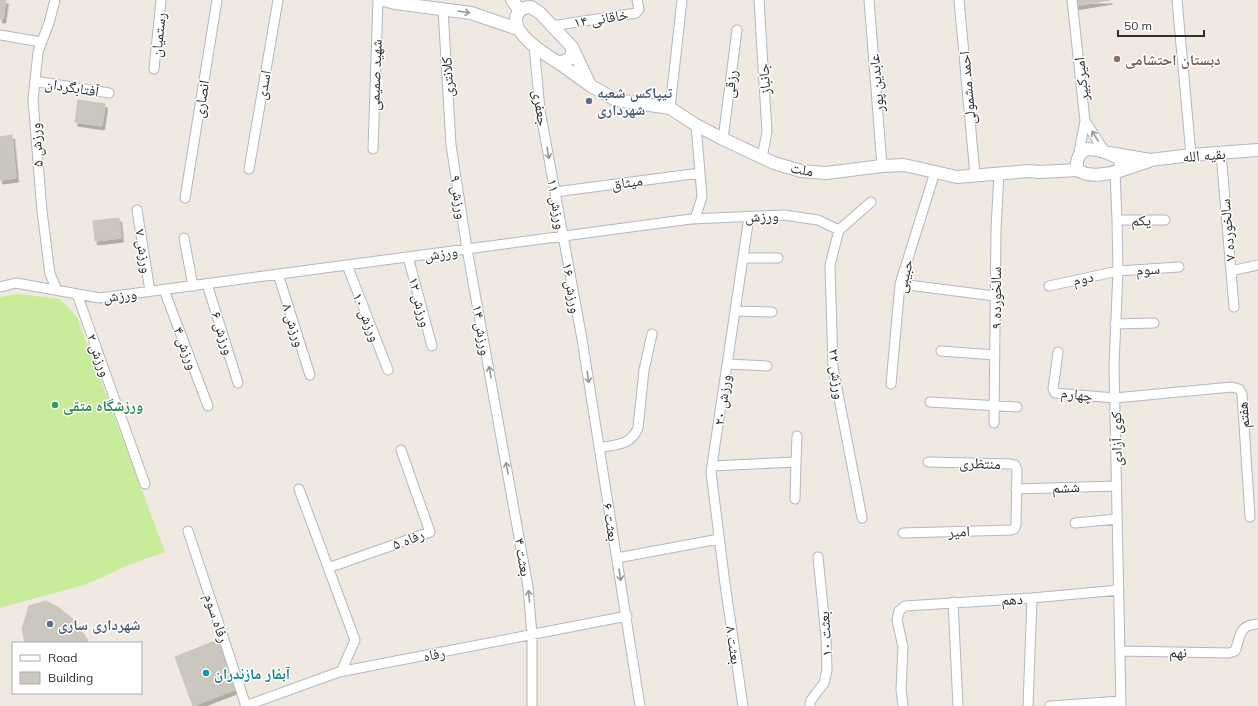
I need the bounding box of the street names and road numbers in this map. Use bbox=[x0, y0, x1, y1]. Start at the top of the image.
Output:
street label: خاقانی ۱۴ bbox=[572, 4, 630, 33]
street label: رستمیان bbox=[146, 11, 171, 59]
street label: شهید صمیمی bbox=[364, 39, 387, 111]
street label: احمد مشمولی bbox=[954, 50, 981, 126]
street label: عابدین پور bbox=[864, 53, 889, 114]
street label: کلانتری bbox=[436, 56, 459, 98]
street label: امیرکبیر bbox=[1069, 56, 1093, 103]
street label: جانباز bbox=[753, 62, 775, 96]
street label: اسدی bbox=[251, 69, 276, 102]
street label: رزقی bbox=[719, 69, 742, 99]
street label: آفتابگردان bbox=[43, 73, 102, 102]
street label: انصاری bbox=[189, 79, 214, 120]
street label: جعفری bbox=[528, 88, 553, 128]
street label: ورزش ۵ bbox=[25, 122, 48, 168]
street label: بقیه الله bbox=[1182, 144, 1226, 166]
street label: ملت bbox=[789, 158, 815, 181]
street label: میثاق bbox=[610, 170, 644, 195]
street label: ورزش ۹ bbox=[445, 174, 472, 221]
street label: ورزش ۱۱ bbox=[542, 177, 571, 231]
street label: سالخورده ۷ bbox=[1215, 198, 1239, 262]
street label: ورزش bbox=[745, 206, 779, 227]
street label: یکم bbox=[1131, 210, 1151, 231]
street label: ورزش ۷ bbox=[130, 228, 157, 275]
street label: ورزش bbox=[423, 241, 459, 266]
street label: حبیبی bbox=[891, 257, 918, 295]
street label: سوم bbox=[1135, 259, 1161, 280]
street label: ورزش ۱۶ bbox=[557, 261, 586, 315]
street label: سالخورده ۹ bbox=[986, 267, 1005, 329]
street label: دوم bbox=[1071, 267, 1095, 290]
street label: ورزش ۱۲ bbox=[403, 275, 436, 329]
street label: ورزش bbox=[102, 284, 138, 307]
street label: ورزش ۱۰ bbox=[348, 290, 385, 345]
street label: ورزش ۸ bbox=[277, 301, 310, 349]
street label: ورزش ۱۴ bbox=[467, 303, 496, 357]
street label: ورزش ۶ bbox=[206, 309, 239, 357]
street label: ورزش ۴ bbox=[168, 324, 203, 373]
street label: ورزش ۲ bbox=[82, 331, 116, 379]
street label: ورزش ۲۲ bbox=[823, 347, 850, 401]
street label: ورزش ۲۰ bbox=[709, 373, 736, 427]
street label: چهارم bbox=[1060, 383, 1095, 406]
street label: هفتم bbox=[1233, 401, 1254, 429]
street label: کوی آزادی bbox=[1106, 411, 1127, 467]
street label: منتظری bbox=[959, 453, 1001, 474]
street label: ششم bbox=[1052, 477, 1080, 498]
street label: بعثت ۶ bbox=[599, 501, 623, 543]
street label: امیر bbox=[947, 521, 970, 541]
street label: رفاه ۵ bbox=[389, 524, 427, 554]
street label: بعثت ۴ bbox=[510, 536, 536, 578]
street label: دهم bbox=[1001, 589, 1023, 610]
street label: رفاه سوم bbox=[199, 591, 234, 645]
street label: بعثت ۱۰ bbox=[814, 611, 836, 657]
street label: بعثت ٨ bbox=[722, 625, 746, 665]
street label: نهم bbox=[1169, 642, 1187, 663]
street label: رفاه bbox=[421, 643, 447, 665]

